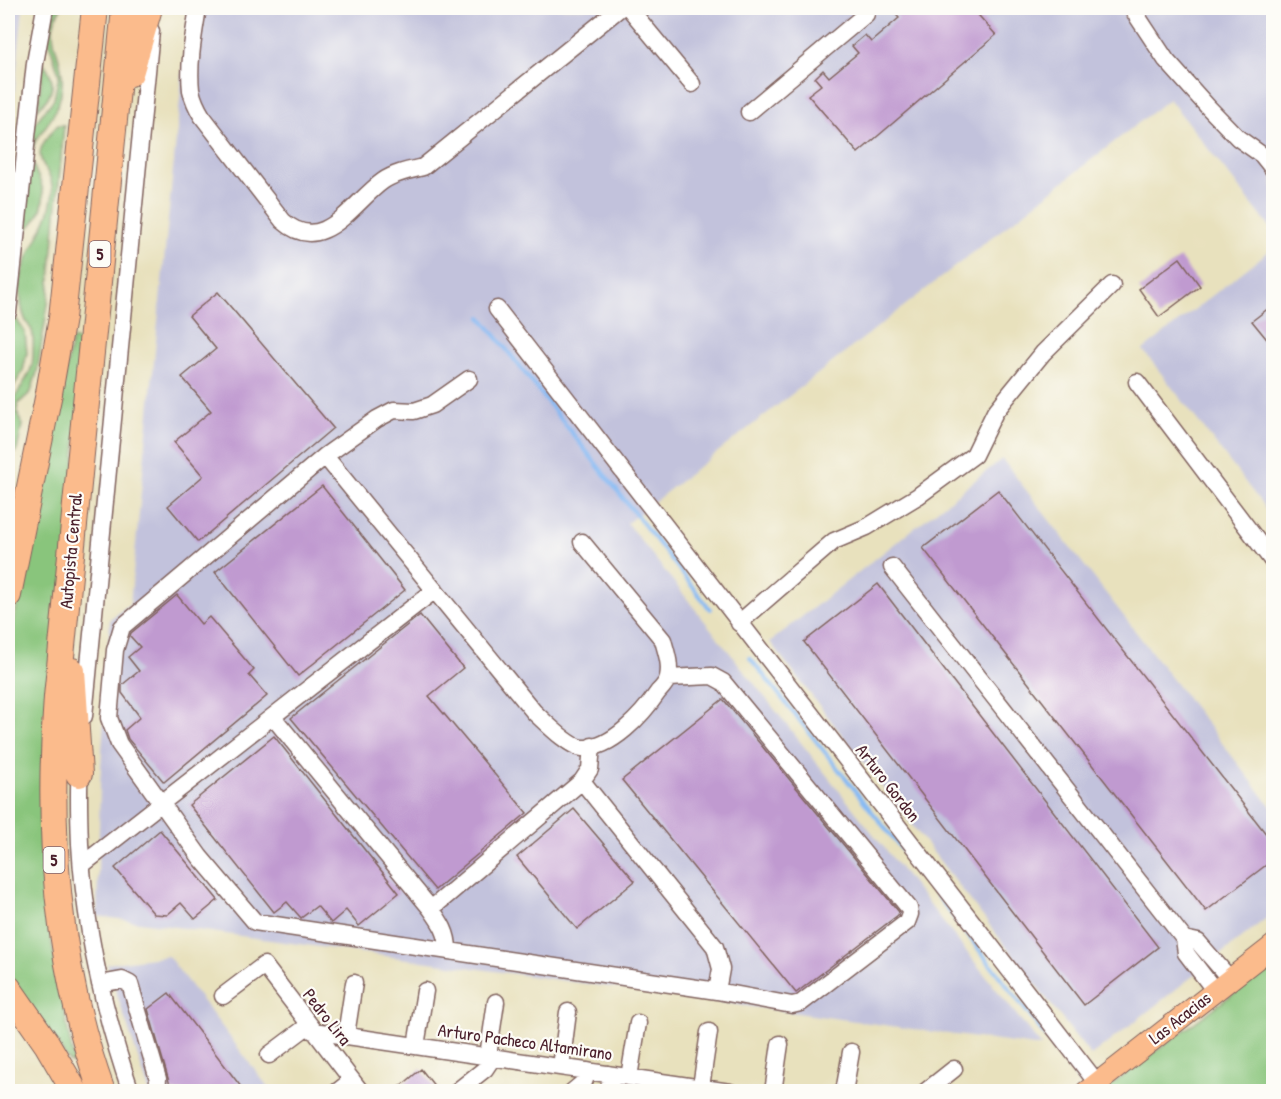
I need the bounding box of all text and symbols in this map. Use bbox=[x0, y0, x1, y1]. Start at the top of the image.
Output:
road number: 5 bbox=[90, 241, 110, 267]
street label: Autopista Central bbox=[53, 492, 88, 610]
street label: Arturo Gordon bbox=[850, 738, 927, 827]
road number: 5 bbox=[44, 847, 64, 873]
street label: Pedro Lira bbox=[297, 983, 358, 1050]
street label: Las Acacias bbox=[1143, 985, 1216, 1050]
street label: Arturo Pacheco Altamirano bbox=[436, 1017, 614, 1066]

